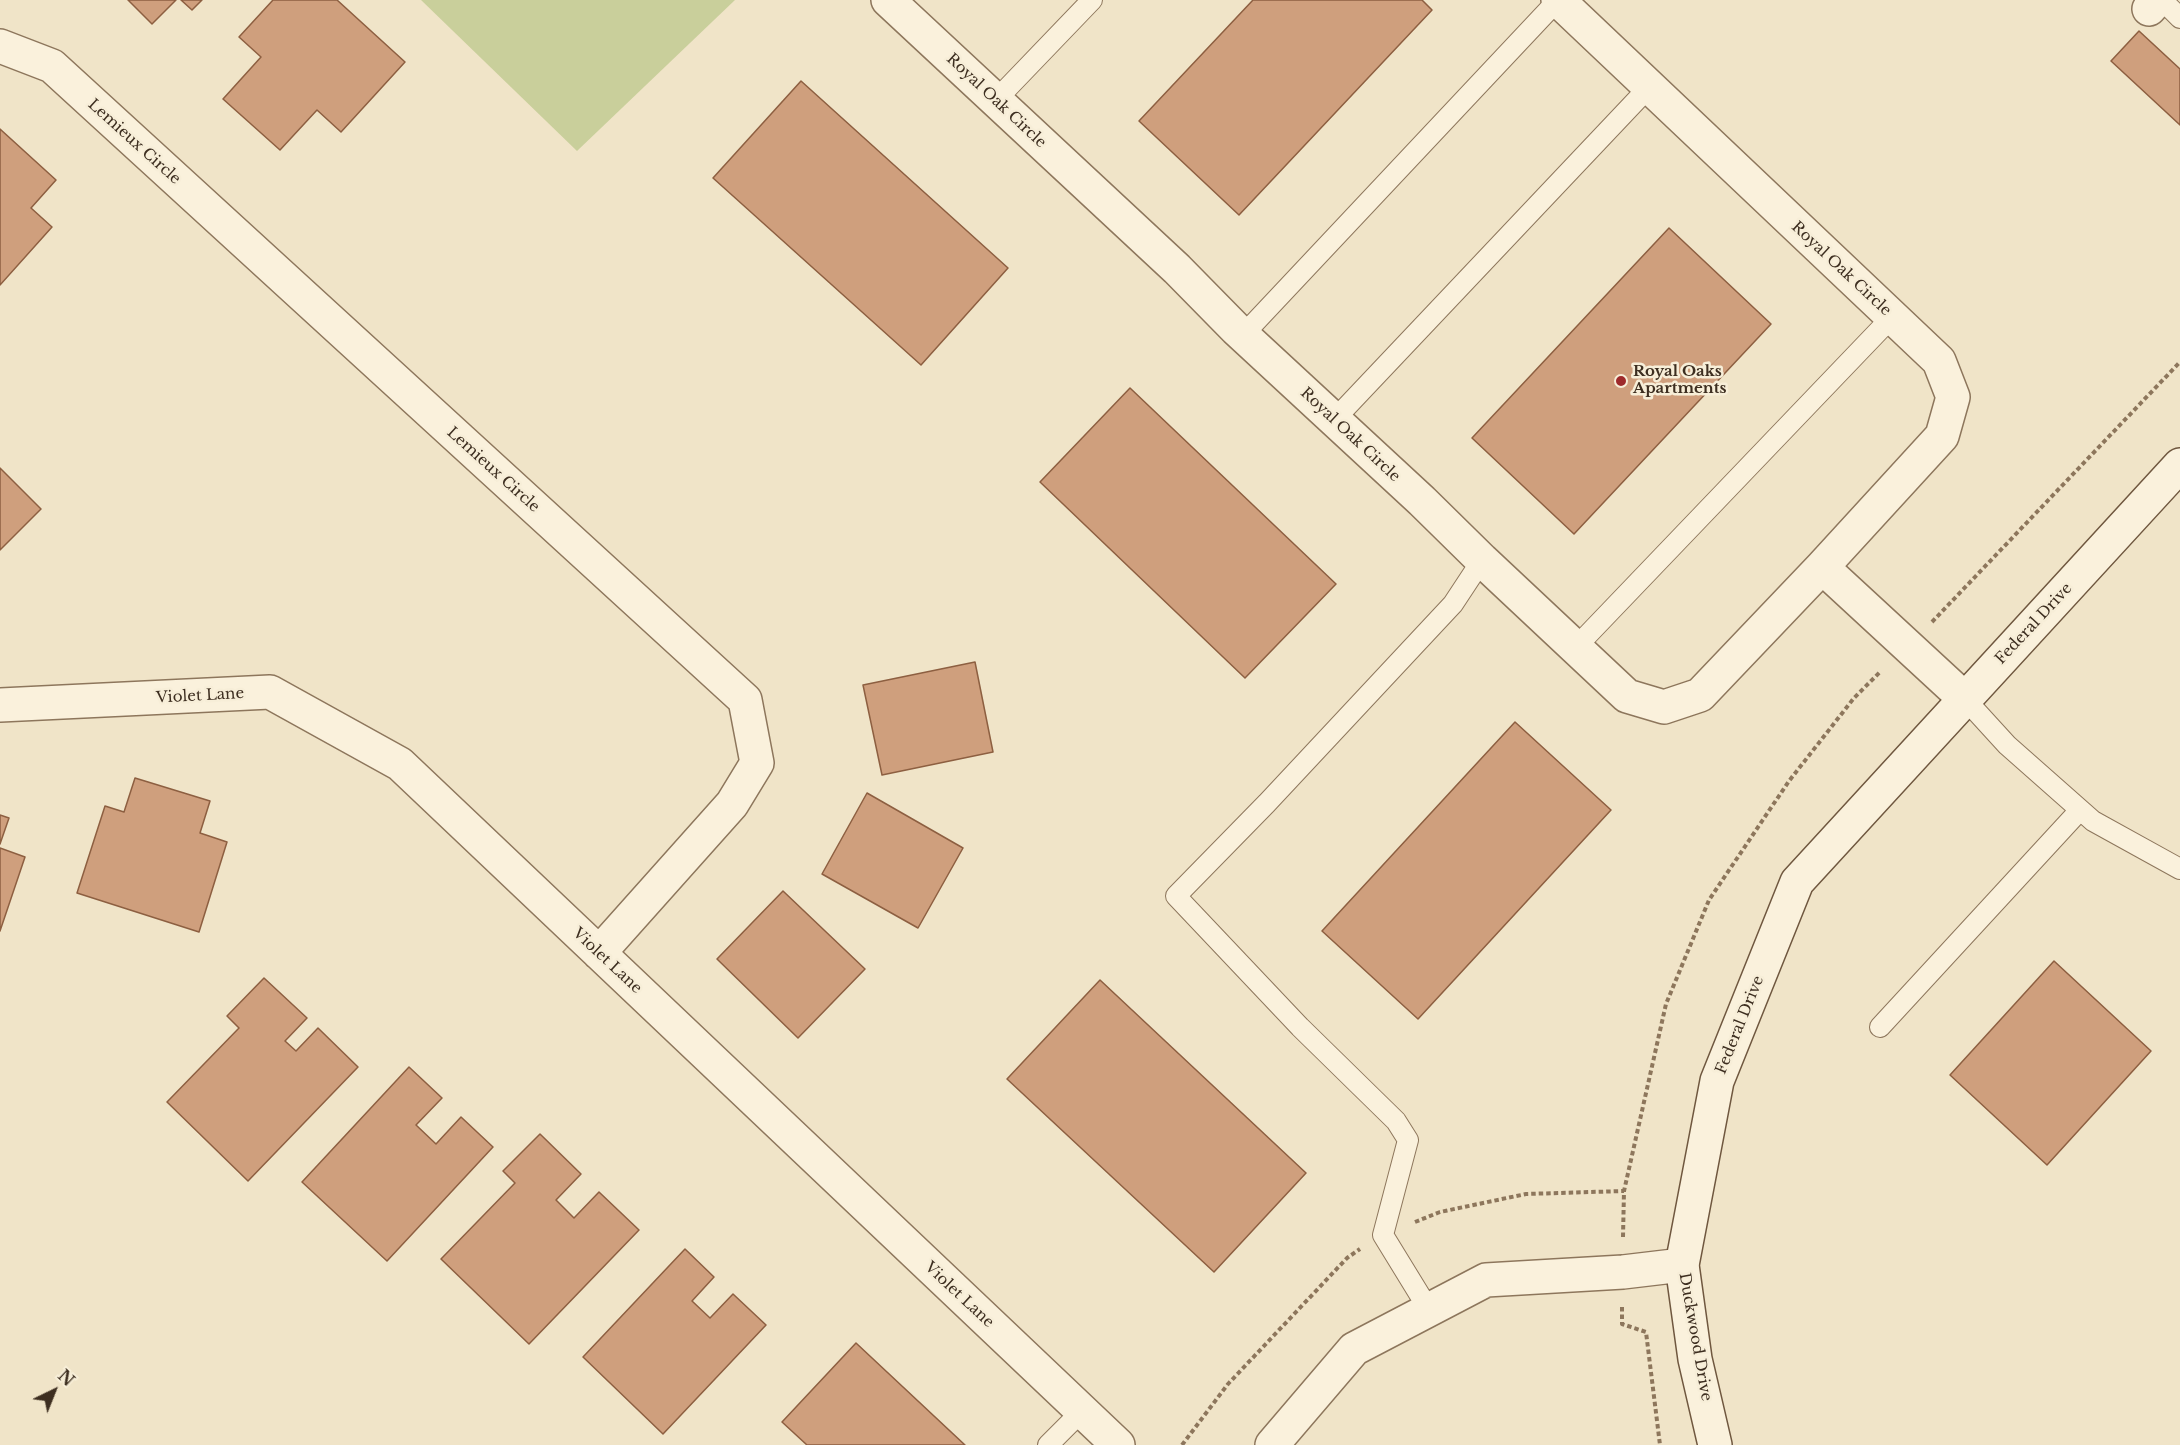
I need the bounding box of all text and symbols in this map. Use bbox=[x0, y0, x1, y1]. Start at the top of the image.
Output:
street label: Royal Oak Circle bbox=[942, 50, 1050, 152]
street label: Lemieux Circle bbox=[84, 96, 184, 188]
street label: Royal Oak Circle bbox=[1787, 218, 1895, 320]
place label: Royal Oaks Apartments bbox=[1633, 363, 1726, 398]
marker: Royal Oaks Apartments bbox=[1614, 374, 1628, 388]
street label: Royal Oak Circle bbox=[1296, 384, 1404, 486]
street label: Lemieux Circle bbox=[443, 424, 543, 516]
street label: Federal Drive bbox=[1992, 580, 2076, 668]
street label: Violet Lane bbox=[156, 685, 244, 707]
street label: Violet Lane bbox=[569, 924, 645, 998]
street label: Federal Drive bbox=[1712, 973, 1768, 1077]
street label: Violet Lane bbox=[921, 1258, 997, 1332]
street label: Duckwood Drive bbox=[1675, 1271, 1715, 1403]
north arrow bbox=[24, 1361, 84, 1421]
text: N bbox=[54, 1365, 79, 1390]

